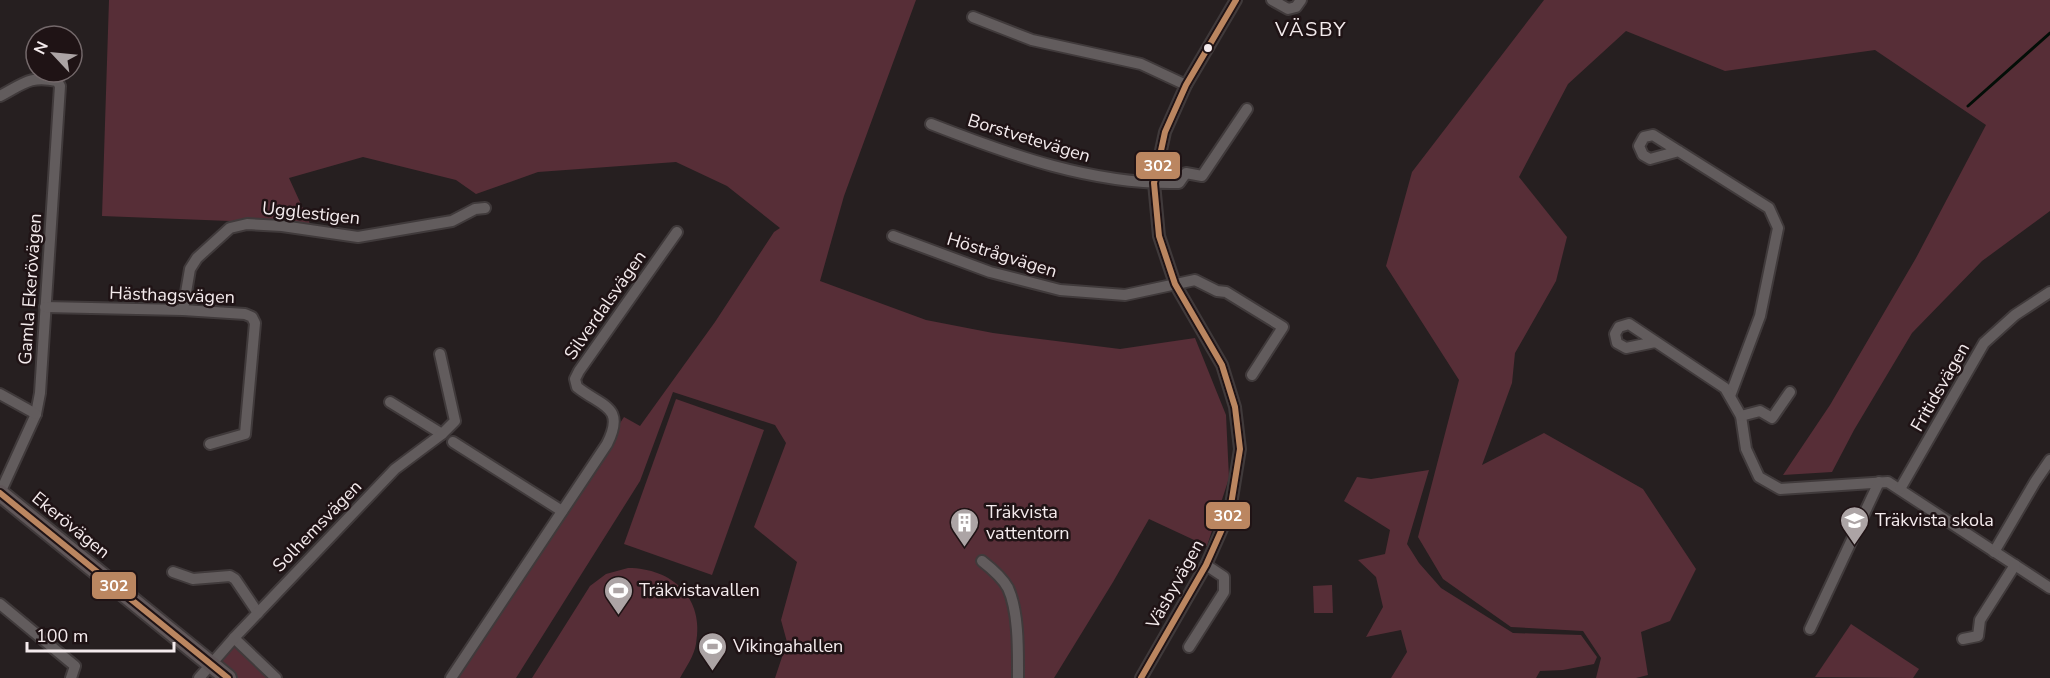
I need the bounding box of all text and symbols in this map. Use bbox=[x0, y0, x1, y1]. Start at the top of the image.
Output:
district label: VÄSBY bbox=[1274, 16, 1347, 43]
north arrow bbox=[24, 24, 84, 84]
text: N bbox=[29, 38, 54, 58]
unlabelled marker bbox=[1202, 42, 1214, 54]
street label: Borstvetevägen bbox=[965, 108, 1093, 168]
line badge: 302 bbox=[1135, 151, 1181, 180]
text: 302 bbox=[1144, 155, 1172, 177]
street label: Ugglestigen bbox=[261, 196, 361, 230]
street label: Gamla Ekerövägen bbox=[13, 213, 47, 365]
street label: Höstrågvägen bbox=[944, 227, 1060, 283]
street label: Silverdalsvägen bbox=[558, 246, 652, 364]
street label: Hästhagsvägen bbox=[109, 281, 235, 309]
street label: Fritidsvägen bbox=[1905, 338, 1975, 436]
street label: Solhemsvägen bbox=[267, 475, 367, 577]
street label: Ekerövägen bbox=[27, 486, 115, 564]
place label: Träkvista vattentorn bbox=[986, 500, 1070, 545]
line badge: 302 bbox=[1205, 501, 1251, 530]
school or university icon: Träkvista skola bbox=[1838, 504, 1870, 546]
text: 302 bbox=[1214, 505, 1242, 527]
building icon: Träkvista vattentorn bbox=[949, 506, 981, 548]
place label: Träkvista skola bbox=[1875, 508, 1994, 532]
street label: Väsbyvägen bbox=[1140, 535, 1209, 634]
line badge: 302 bbox=[91, 571, 137, 600]
sports icon: Träkvistavallen bbox=[602, 574, 634, 616]
text: 302 bbox=[100, 575, 128, 597]
place label: Träkvistavallen bbox=[639, 578, 760, 602]
scale bar bbox=[27, 615, 174, 653]
text: 100 m bbox=[36, 624, 88, 648]
sports icon: Vikingahallen bbox=[696, 630, 728, 672]
place label: Vikingahallen bbox=[732, 634, 843, 658]

